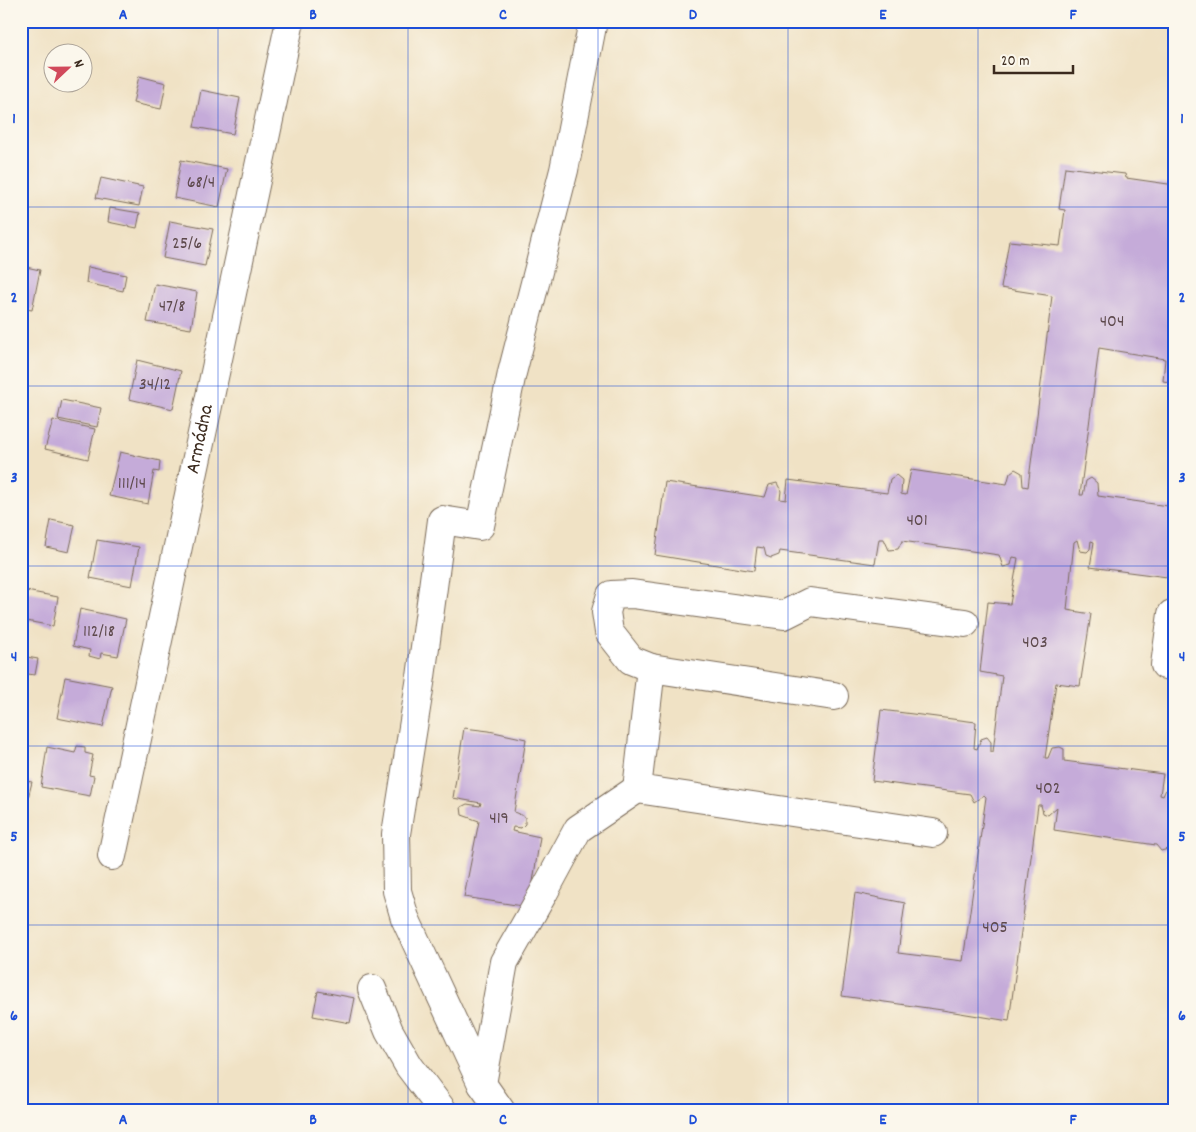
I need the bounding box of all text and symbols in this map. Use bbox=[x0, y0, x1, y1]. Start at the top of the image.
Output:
text: A bbox=[119, 4, 128, 27]
text: B bbox=[309, 4, 317, 27]
text: C bbox=[499, 4, 507, 27]
text: D bbox=[689, 4, 698, 27]
text: E bbox=[879, 4, 887, 27]
text: F bbox=[1069, 4, 1077, 27]
north arrow bbox=[42, 42, 92, 92]
scale bar bbox=[994, 42, 1072, 74]
text: 20 m bbox=[1001, 51, 1029, 73]
text: N bbox=[68, 57, 89, 71]
text: 1 bbox=[12, 108, 16, 131]
text: 1 bbox=[1180, 108, 1184, 131]
house number: 68/4 bbox=[187, 171, 215, 196]
house number: 25/6 bbox=[172, 232, 202, 257]
text: 2 bbox=[11, 287, 18, 310]
text: 2 bbox=[1179, 287, 1186, 310]
house number: 47/8 bbox=[159, 295, 185, 320]
house number: 404 bbox=[1100, 310, 1124, 335]
house number: 34/12 bbox=[139, 373, 171, 398]
street label: Armádna bbox=[180, 402, 222, 477]
text: 3 bbox=[10, 467, 18, 490]
text: 3 bbox=[1178, 467, 1186, 490]
house number: 111/14 bbox=[118, 472, 146, 497]
house number: 401 bbox=[906, 509, 928, 534]
house number: 112/18 bbox=[83, 620, 115, 645]
house number: 403 bbox=[1022, 631, 1048, 656]
text: 4 bbox=[11, 646, 17, 669]
text: 4 bbox=[1179, 646, 1185, 669]
house number: 402 bbox=[1035, 777, 1061, 802]
house number: 419 bbox=[489, 807, 509, 832]
text: 5 bbox=[10, 826, 18, 849]
text: 5 bbox=[1178, 826, 1186, 849]
house number: 405 bbox=[982, 916, 1008, 941]
text: 6 bbox=[10, 1005, 18, 1028]
text: 6 bbox=[1178, 1005, 1186, 1028]
text: A bbox=[119, 1109, 128, 1132]
text: B bbox=[309, 1109, 317, 1132]
text: C bbox=[499, 1109, 507, 1132]
text: D bbox=[689, 1109, 698, 1132]
text: E bbox=[879, 1109, 887, 1132]
text: F bbox=[1069, 1109, 1077, 1132]

